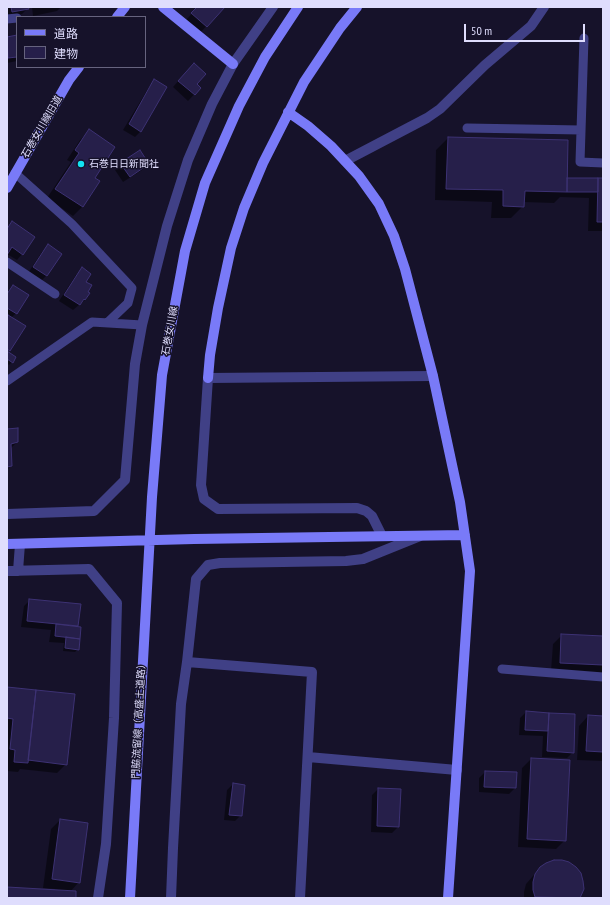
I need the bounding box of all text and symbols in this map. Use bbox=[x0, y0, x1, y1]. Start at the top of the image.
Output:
legend bbox=[16, 16, 146, 68]
scale bar bbox=[466, 16, 587, 42]
text: 50 m bbox=[471, 23, 492, 38]
text: 道路 bbox=[54, 26, 78, 41]
text: 建物 bbox=[54, 46, 78, 61]
street label: 石巻女川線旧道 bbox=[19, 94, 65, 160]
place label: 石巻日日新聞社 bbox=[89, 158, 159, 170]
marker: 石巻日日新聞社 bbox=[76, 159, 86, 169]
street label: 石巻女川線 bbox=[160, 305, 180, 357]
street label: 門脇流留線（高盛土道路） bbox=[130, 659, 148, 779]

